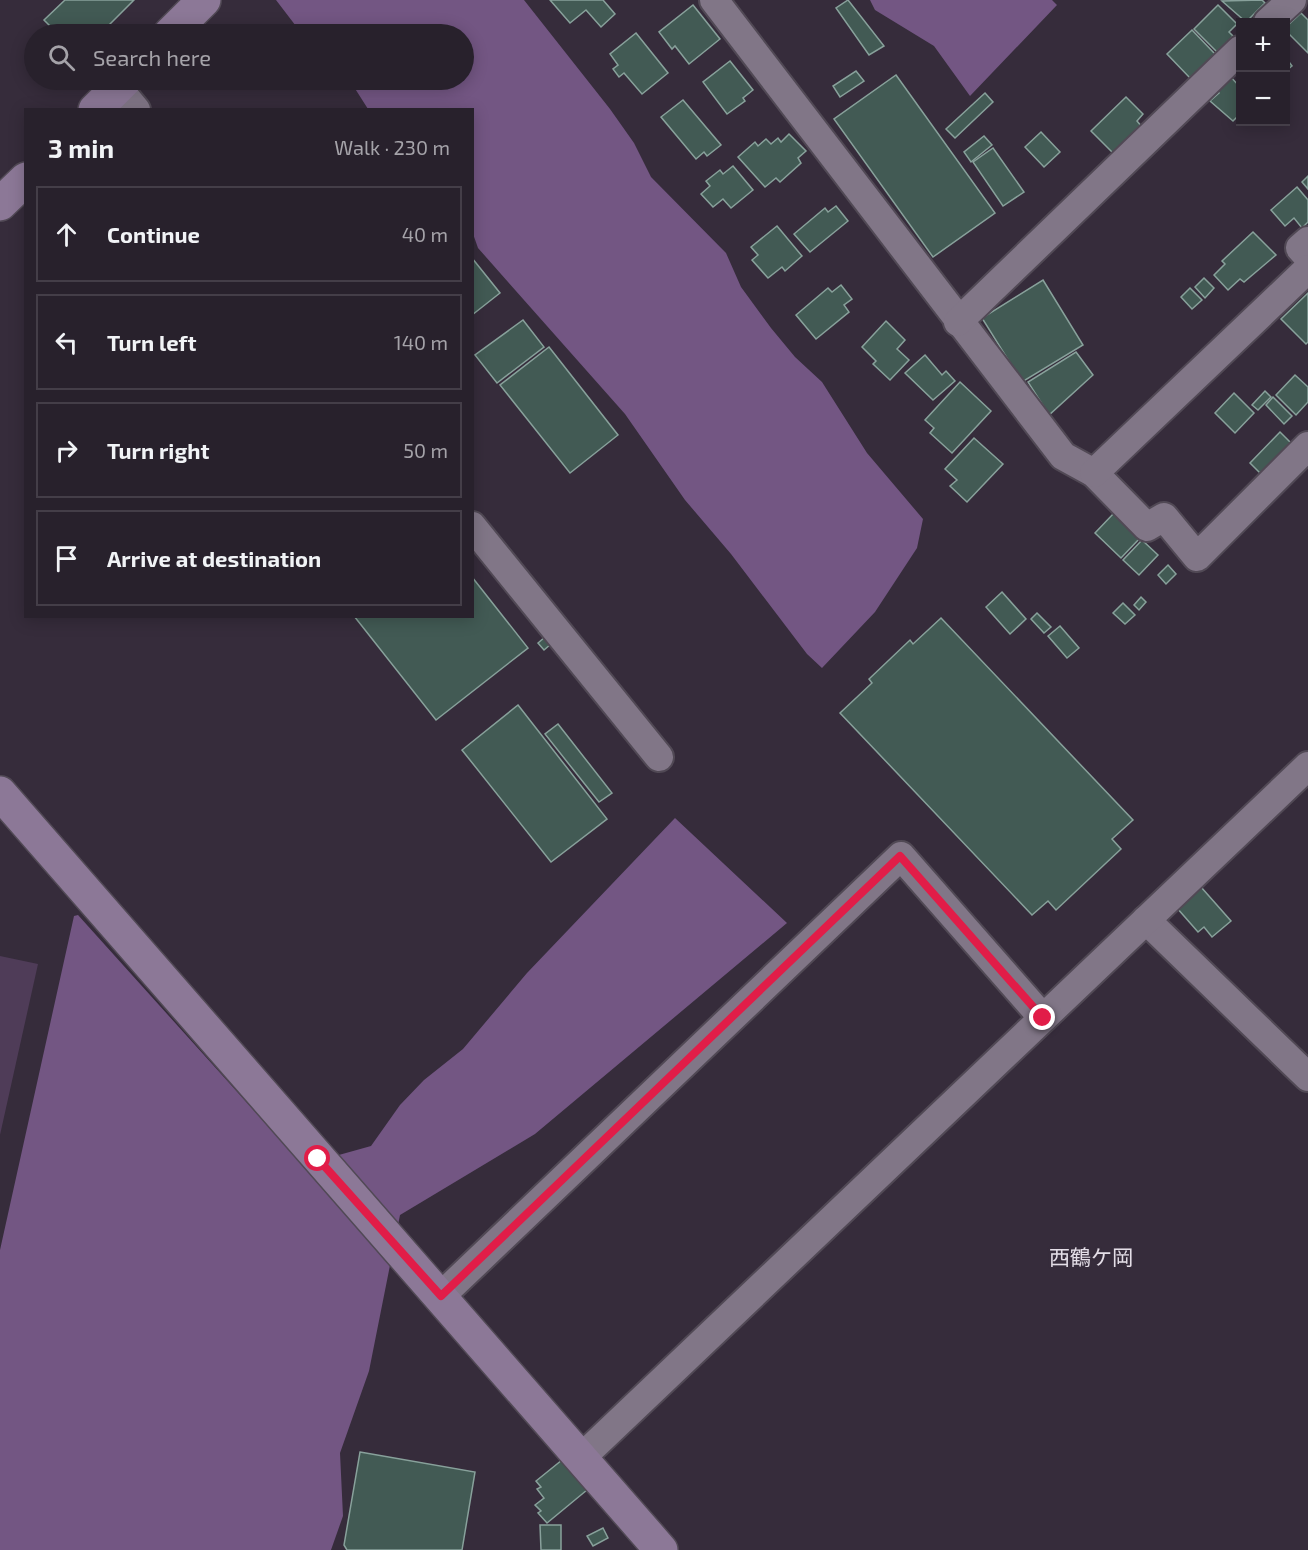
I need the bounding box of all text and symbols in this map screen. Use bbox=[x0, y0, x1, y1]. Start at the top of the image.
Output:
map controls bbox=[1236, 18, 1290, 126]
button: + bbox=[1236, 18, 1290, 72]
search box bbox=[24, 24, 474, 90]
icon: search bbox=[45, 41, 78, 74]
text: Search here bbox=[93, 44, 211, 70]
button: − bbox=[1236, 72, 1290, 126]
text: 3 min bbox=[48, 132, 114, 163]
text: Walk · 230 m bbox=[334, 135, 450, 159]
icon: ahead bbox=[50, 218, 83, 251]
text: Continue bbox=[107, 221, 200, 247]
text: 40 m bbox=[402, 222, 448, 246]
icon: left bbox=[50, 326, 83, 359]
text: Turn left bbox=[107, 329, 196, 355]
text: 140 m bbox=[394, 330, 448, 354]
icon: right bbox=[50, 434, 83, 467]
text: Turn right bbox=[107, 437, 209, 463]
text: 50 m bbox=[403, 438, 448, 462]
icon: arrive bbox=[50, 542, 83, 575]
text: Arrive at destination bbox=[107, 545, 321, 571]
route end bbox=[1029, 1004, 1055, 1030]
route start bbox=[304, 1145, 330, 1171]
district label: 西鶴ケ岡 bbox=[1049, 1244, 1133, 1269]

